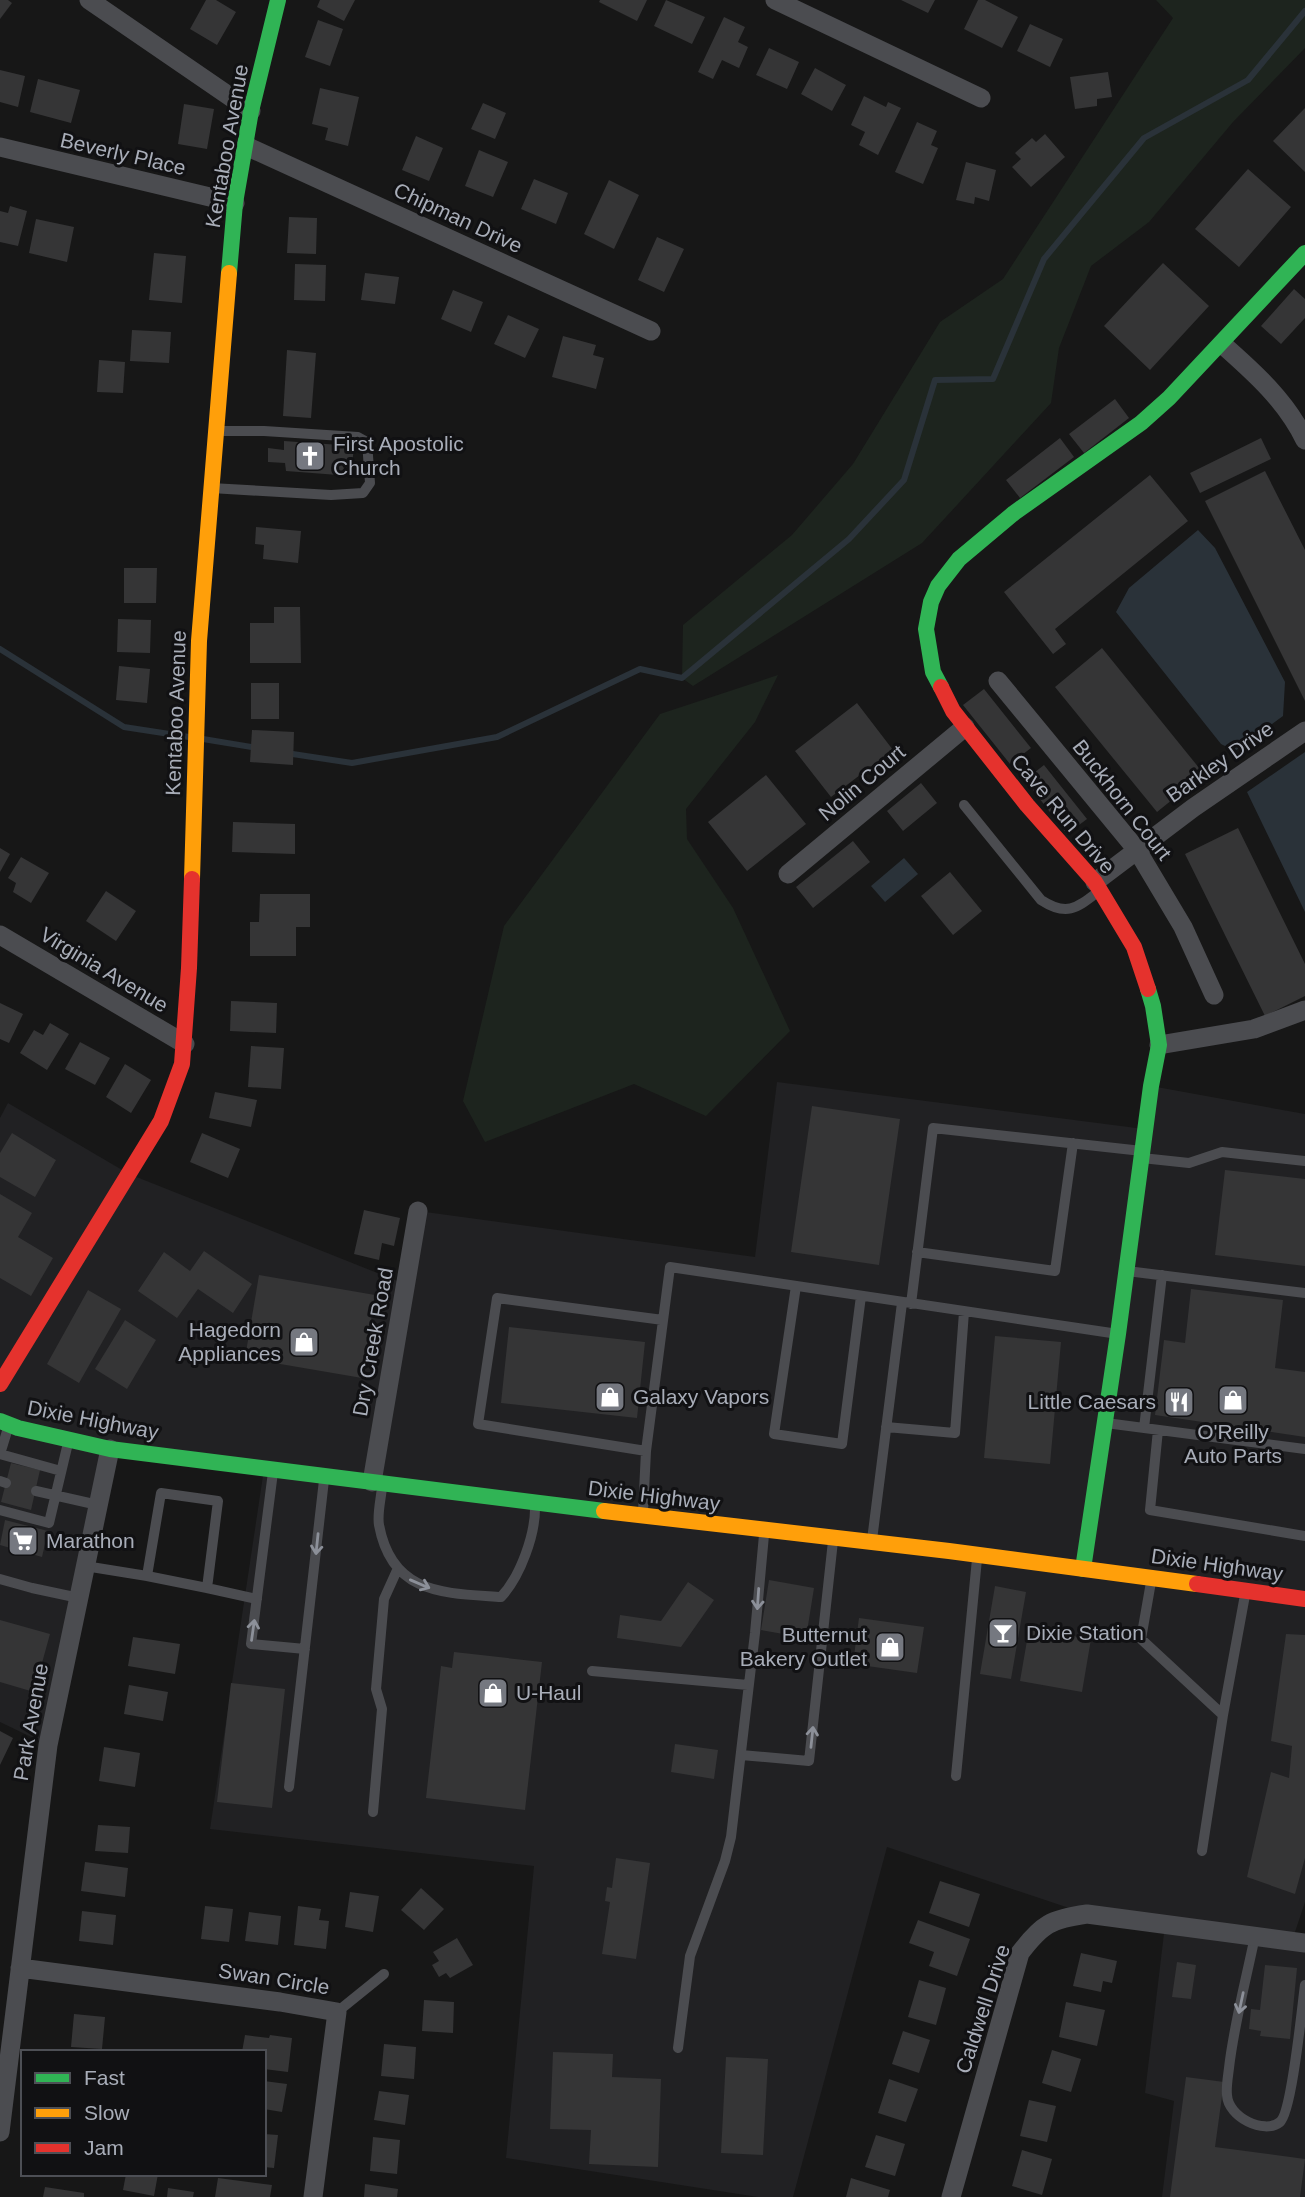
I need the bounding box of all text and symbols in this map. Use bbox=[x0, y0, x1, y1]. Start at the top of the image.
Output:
street label: Kentaboo Avenue bbox=[201, 62, 252, 229]
street label: Beverly Place bbox=[58, 128, 188, 179]
street label: Chipman Drive bbox=[390, 178, 526, 257]
place label: First Apostolic Church bbox=[333, 432, 464, 479]
church icon: First Apostolic Church bbox=[293, 439, 327, 473]
street label: Kentaboo Avenue bbox=[161, 630, 190, 796]
street label: Barkley Drive bbox=[1162, 716, 1277, 807]
street label: Buckhorn Court bbox=[1068, 735, 1176, 864]
street label: Nolin Court bbox=[814, 740, 909, 825]
street label: Cave Run Drive bbox=[1007, 750, 1120, 878]
street label: Virginia Avenue bbox=[36, 922, 172, 1017]
street label: Dry Creek Road bbox=[348, 1266, 397, 1418]
place label: Hagedorn Appliances bbox=[178, 1318, 281, 1365]
shop icon: Hagedorn Appliances bbox=[287, 1325, 321, 1359]
shop icon: Galaxy Vapors bbox=[593, 1380, 627, 1414]
shop icon: O'Reilly Auto Parts bbox=[1216, 1383, 1250, 1417]
place label: Galaxy Vapors bbox=[633, 1385, 769, 1408]
restaurant icon: Little Caesars bbox=[1162, 1385, 1196, 1419]
place label: Little Caesars bbox=[1028, 1390, 1156, 1413]
street label: Dixie Highway bbox=[26, 1396, 161, 1444]
place label: O'Reilly Auto Parts bbox=[1184, 1420, 1282, 1467]
street label: Dixie Highway bbox=[587, 1476, 722, 1515]
supermarket icon: Marathon bbox=[6, 1524, 40, 1558]
place label: Marathon bbox=[46, 1529, 135, 1552]
one-way arrow bbox=[310, 1532, 323, 1555]
street label: Dixie Highway bbox=[1150, 1544, 1285, 1585]
one-way arrow bbox=[409, 1578, 430, 1591]
one-way arrow bbox=[751, 1587, 764, 1610]
bar icon: Dixie Station bbox=[986, 1616, 1020, 1650]
one-way arrow bbox=[246, 1619, 259, 1642]
place label: Dixie Station bbox=[1026, 1621, 1144, 1644]
place label: Butternut Bakery Outlet bbox=[740, 1623, 867, 1670]
shop icon: Butternut Bakery Outlet bbox=[873, 1630, 907, 1664]
street label: Park Avenue bbox=[9, 1661, 52, 1782]
shop icon: U-Haul bbox=[476, 1676, 510, 1710]
place label: U-Haul bbox=[516, 1681, 581, 1704]
one-way arrow bbox=[806, 1726, 819, 1749]
street label: Caldwell Drive bbox=[951, 1941, 1014, 2076]
street label: Swan Circle bbox=[217, 1958, 331, 1999]
one-way arrow bbox=[1233, 1991, 1247, 2014]
legend bbox=[21, 2050, 266, 2176]
text: Fast bbox=[84, 2066, 125, 2089]
text: Slow bbox=[84, 2101, 130, 2124]
text: Jam bbox=[84, 2136, 124, 2159]

